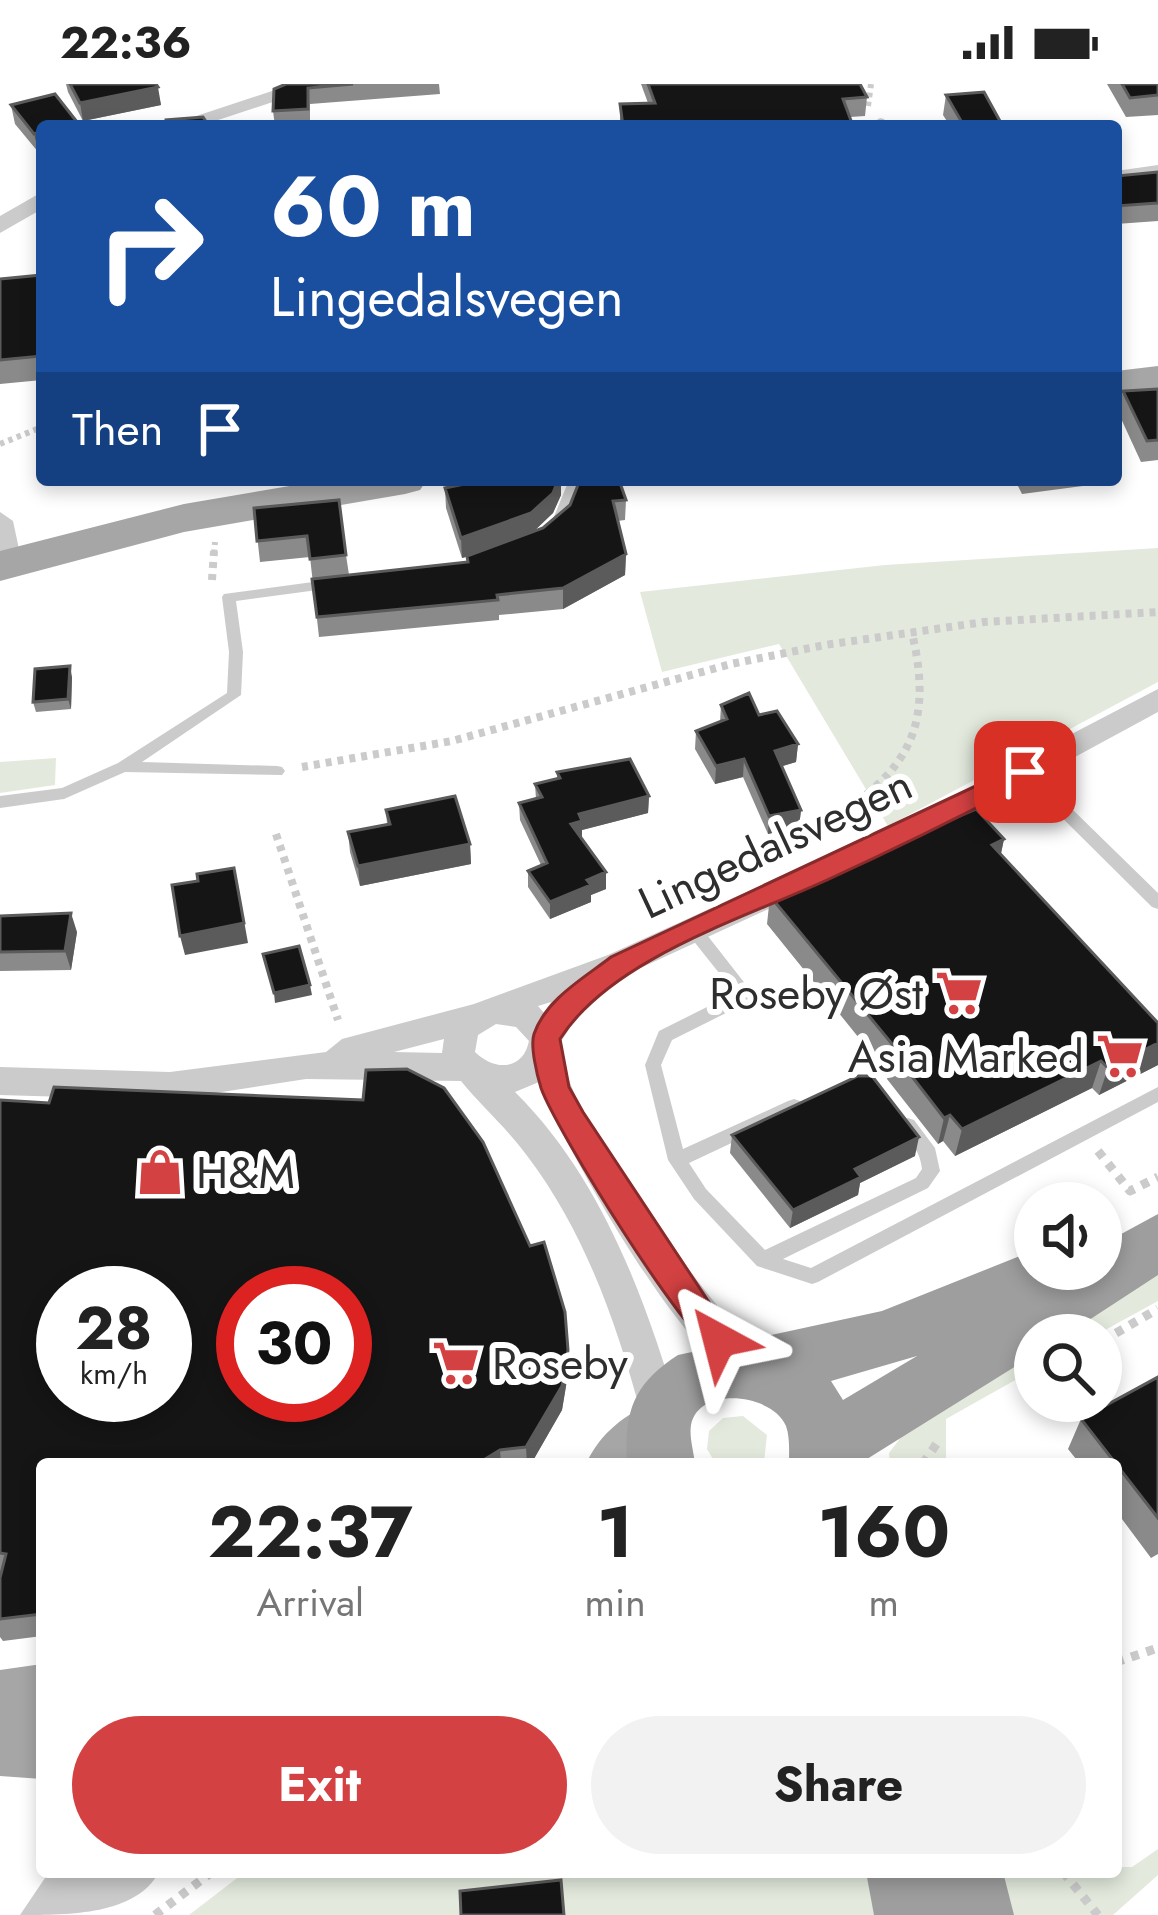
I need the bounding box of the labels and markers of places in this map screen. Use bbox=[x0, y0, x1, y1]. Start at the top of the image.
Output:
pin bbox=[974, 721, 1076, 823]
place label: Roseby Øst bbox=[709, 961, 923, 1026]
supermarket icon: Roseby Øst bbox=[934, 968, 984, 1018]
place label: Asia Marked bbox=[848, 1024, 1084, 1089]
supermarket icon: Asia Marked bbox=[1095, 1031, 1145, 1081]
place label: H&M bbox=[196, 1140, 295, 1205]
shop icon: H&M bbox=[135, 1147, 185, 1197]
place label: Roseby bbox=[492, 1331, 628, 1396]
supermarket icon: Roseby bbox=[431, 1338, 481, 1388]

